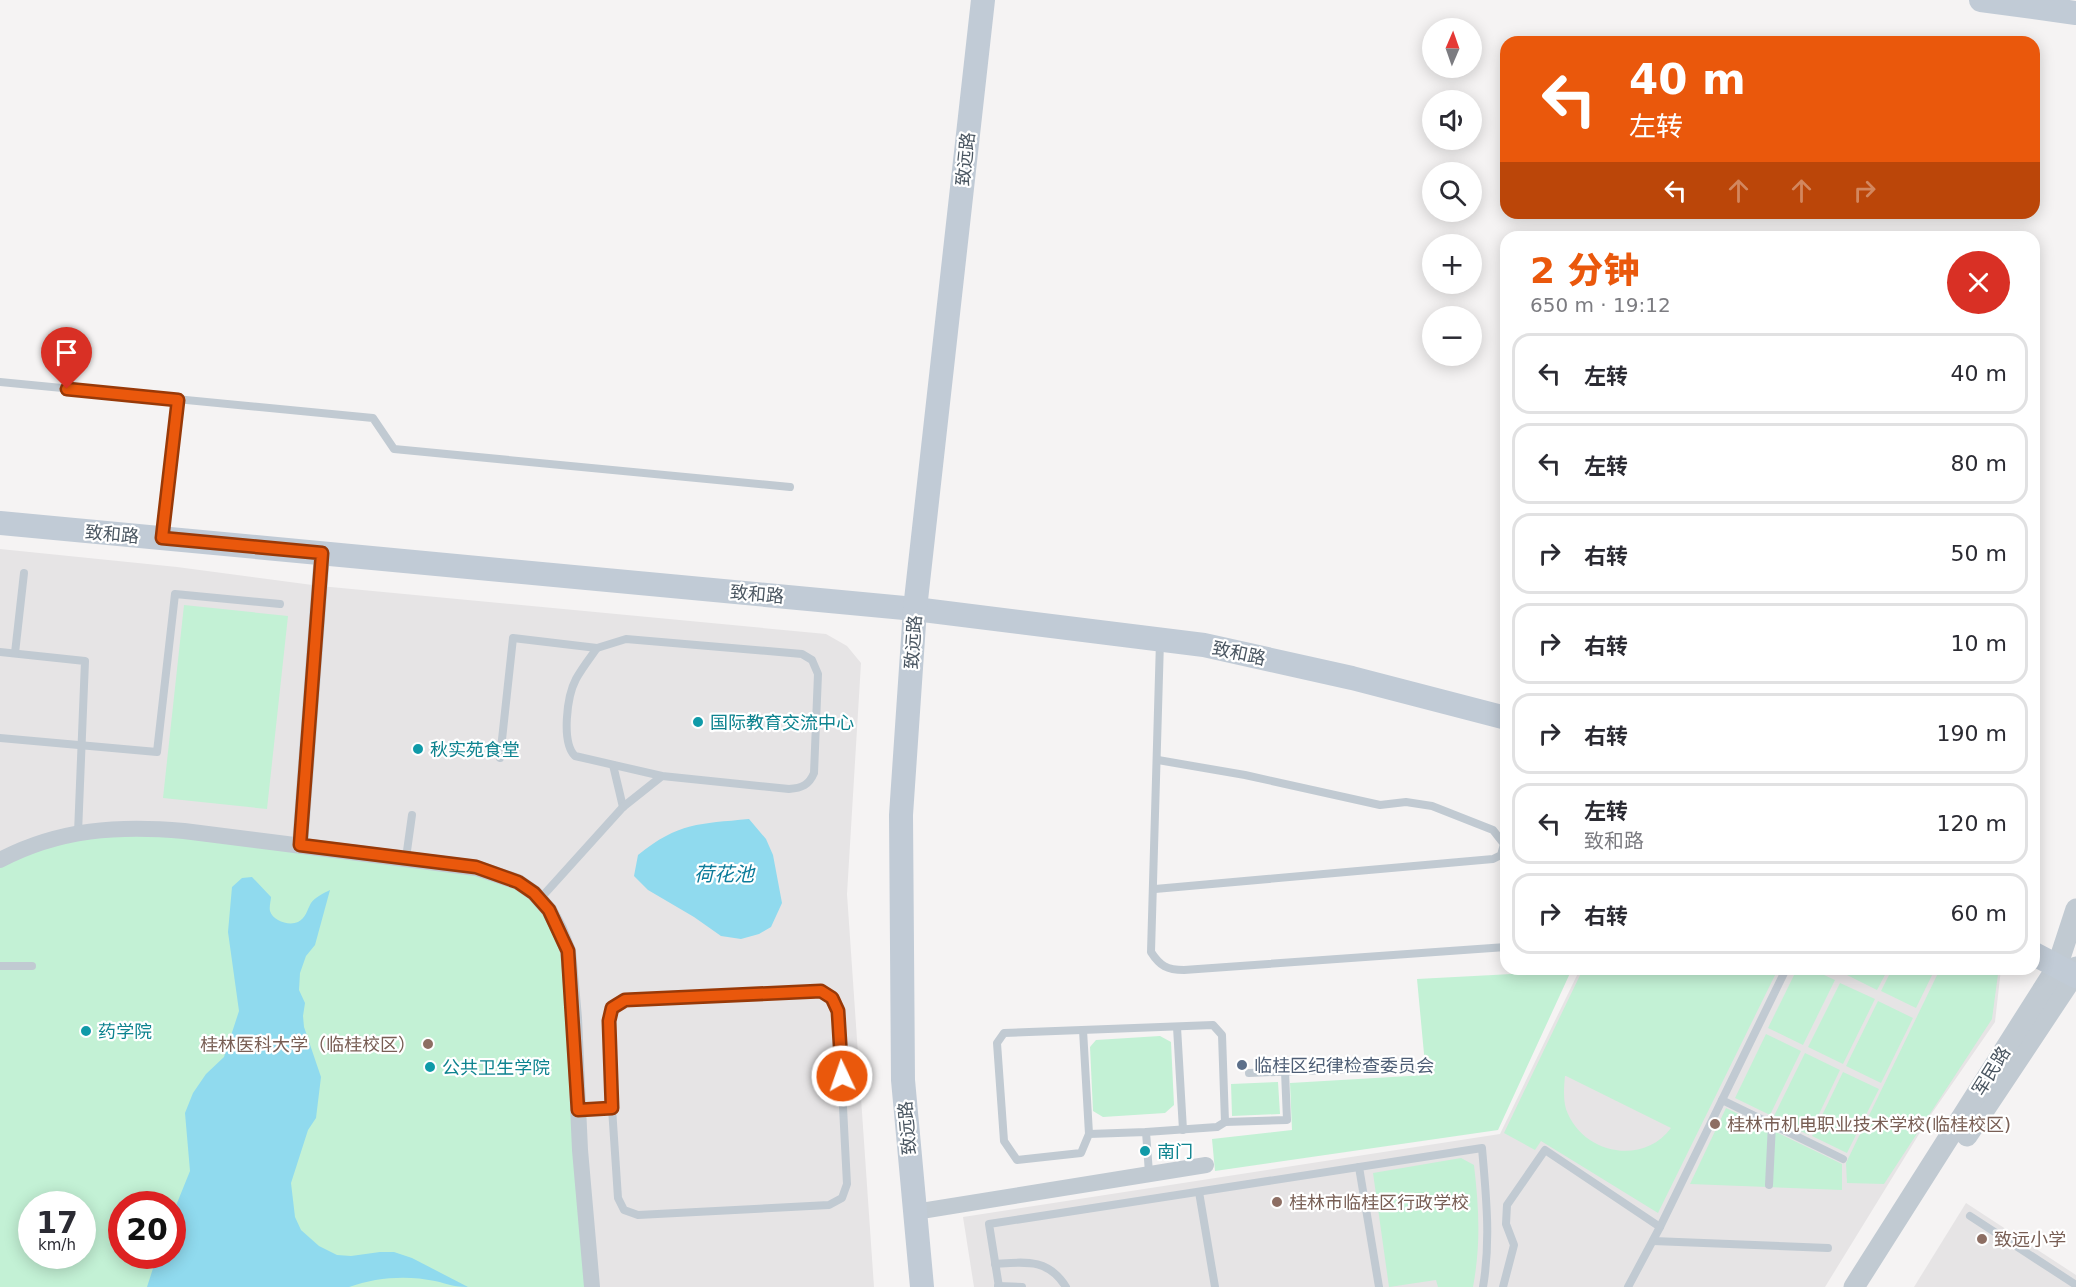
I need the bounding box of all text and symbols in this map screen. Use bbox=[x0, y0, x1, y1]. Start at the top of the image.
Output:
north arrow bbox=[1422, 18, 1482, 78]
map controls bbox=[1422, 18, 1482, 366]
text: 40 m bbox=[1629, 55, 1746, 104]
icon: left bbox=[1530, 60, 1608, 138]
button: sound bbox=[1422, 90, 1482, 150]
text: 左转 bbox=[1629, 111, 1683, 142]
street label: 致远路 bbox=[952, 131, 978, 187]
button: search bbox=[1422, 162, 1482, 222]
icon: left bbox=[1659, 174, 1692, 207]
icon: ahead bbox=[1722, 174, 1755, 207]
icon: ahead bbox=[1785, 174, 1818, 207]
icon: right bbox=[1848, 174, 1881, 207]
button: + bbox=[1422, 234, 1482, 294]
text: 2 分钟 bbox=[1530, 250, 1640, 291]
button: close bbox=[1947, 251, 2010, 314]
text: 650 m · 19:12 bbox=[1530, 293, 1671, 317]
button: − bbox=[1422, 306, 1482, 366]
pin bbox=[41, 327, 92, 389]
icon: arrive bbox=[50, 336, 83, 369]
icon: left bbox=[1533, 357, 1566, 390]
text: 40 m bbox=[1951, 361, 2007, 386]
text: 左转 bbox=[1584, 364, 1628, 389]
icon: left bbox=[1533, 447, 1566, 480]
text: 80 m bbox=[1951, 451, 2007, 476]
text: 左转 bbox=[1584, 454, 1628, 479]
street label: 致和路 bbox=[84, 521, 140, 547]
icon: right bbox=[1533, 537, 1566, 570]
text: 50 m bbox=[1951, 541, 2007, 566]
text: 右转 bbox=[1584, 544, 1628, 569]
street label: 致和路 bbox=[729, 581, 785, 607]
street label: 致远路 bbox=[901, 614, 925, 670]
icon: right bbox=[1533, 627, 1566, 660]
text: 10 m bbox=[1951, 631, 2007, 656]
text: 右转 bbox=[1584, 634, 1628, 659]
street label: 致和路 bbox=[1210, 637, 1268, 669]
place label: 国际教育交流中心 bbox=[710, 712, 854, 733]
marker: 国际教育交流中心 bbox=[691, 715, 705, 729]
icon: right bbox=[1533, 717, 1566, 750]
text: 190 m bbox=[1937, 721, 2007, 746]
text: 右转 bbox=[1584, 724, 1628, 749]
place label: 秋实苑食堂 bbox=[430, 739, 520, 760]
marker: 秋实苑食堂 bbox=[411, 742, 425, 756]
text: 左转 bbox=[1584, 799, 1628, 824]
icon: left bbox=[1533, 807, 1566, 840]
text: 120 m bbox=[1937, 811, 2007, 836]
text: 致和路 bbox=[1584, 829, 1644, 853]
water label: 荷花池 bbox=[694, 862, 756, 886]
icon: right bbox=[1533, 897, 1566, 930]
text: 60 m bbox=[1951, 901, 2007, 926]
text: 右转 bbox=[1584, 904, 1628, 929]
place label: 药学院 bbox=[98, 1021, 152, 1042]
marker: 药学院 bbox=[79, 1024, 93, 1038]
place label: 桂林医科大学（临桂校区） bbox=[200, 1034, 416, 1055]
marker: 桂林医科大学（临桂校区） bbox=[421, 1037, 435, 1051]
street label: 军民路 bbox=[1968, 1043, 2014, 1099]
position arrow bbox=[810, 1044, 874, 1108]
place label: 临桂区纪律检查委员会 bbox=[1254, 1055, 1434, 1076]
place label: 公共卫生学院 bbox=[442, 1057, 550, 1078]
marker: 临桂区纪律检查委员会 bbox=[1235, 1058, 1249, 1072]
marker: 公共卫生学院 bbox=[423, 1060, 437, 1074]
street label: 致远路 bbox=[894, 1100, 920, 1156]
place label: 桂林市机电职业技术学校(临桂校区) bbox=[1727, 1114, 2011, 1135]
marker: 桂林市机电职业技术学校(临桂校区) bbox=[1708, 1117, 1722, 1131]
place label: 南门 bbox=[1157, 1141, 1193, 1162]
marker: 南门 bbox=[1138, 1144, 1152, 1158]
speed limit sign: 20 bbox=[108, 1191, 186, 1269]
place label: 桂林市临桂区行政学校 bbox=[1289, 1192, 1469, 1213]
marker: 桂林市临桂区行政学校 bbox=[1270, 1195, 1284, 1209]
text: 17 bbox=[36, 1205, 78, 1240]
place label: 致远小学 bbox=[1994, 1229, 2066, 1250]
marker: 致远小学 bbox=[1975, 1232, 1989, 1246]
text: km/h bbox=[38, 1236, 76, 1254]

